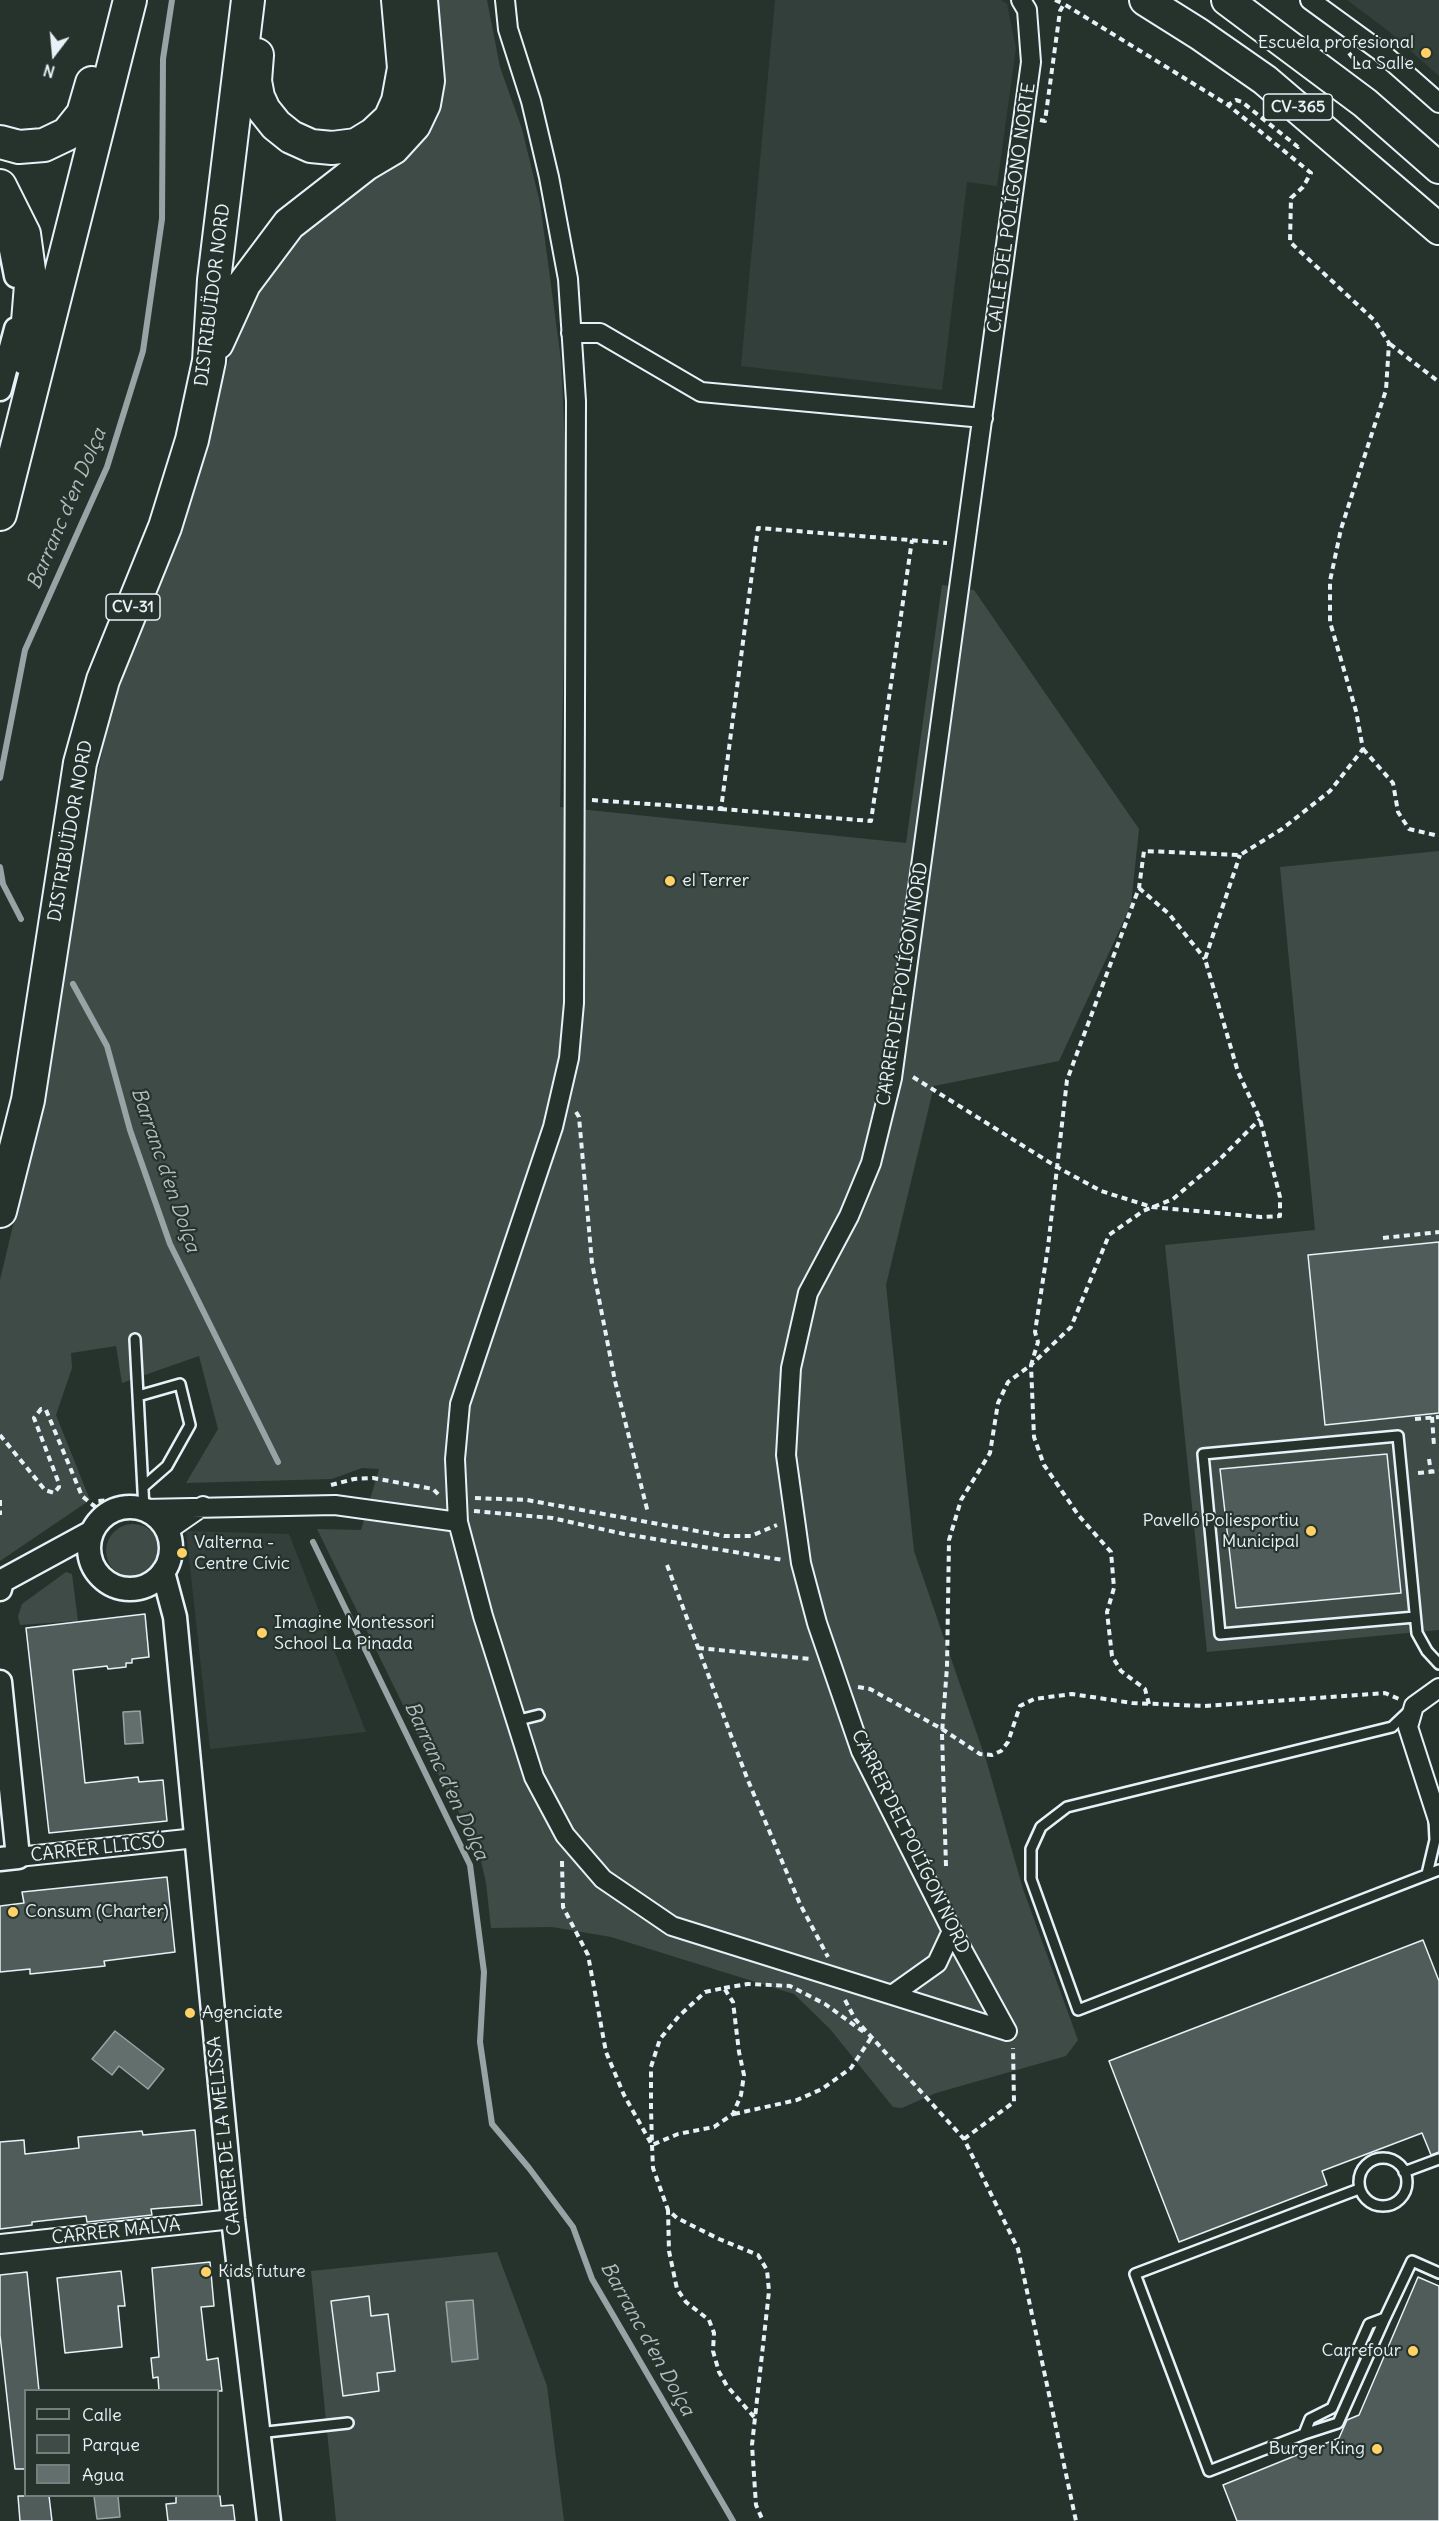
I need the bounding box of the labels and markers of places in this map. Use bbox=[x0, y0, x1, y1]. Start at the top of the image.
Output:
place label: Escuela profesional La Salle bbox=[1258, 32, 1414, 74]
marker: Escuela profesional La Salle bbox=[1419, 46, 1433, 60]
place label: el Terrer bbox=[682, 870, 749, 892]
marker: el Terrer bbox=[663, 874, 677, 888]
place label: Pavelló Poliesportiu Municipal bbox=[1143, 1510, 1299, 1552]
marker: Pavelló Poliesportiu Municipal bbox=[1304, 1524, 1318, 1538]
place label: Valterna - Centre Cívic bbox=[194, 1532, 290, 1574]
marker: Valterna - Centre Cívic bbox=[175, 1546, 189, 1560]
place label: Imagine Montessori School La Pinada bbox=[274, 1612, 434, 1654]
marker: Imagine Montessori School La Pinada bbox=[255, 1626, 269, 1640]
place label: Consum (Charter) bbox=[25, 1901, 169, 1923]
marker: Consum (Charter) bbox=[6, 1905, 20, 1919]
place label: Agenciate bbox=[202, 2002, 283, 2024]
marker: Agenciate bbox=[183, 2006, 197, 2020]
place label: Kids future bbox=[218, 2261, 306, 2283]
marker: Kids future bbox=[199, 2265, 213, 2279]
place label: Carrefour bbox=[1322, 2340, 1401, 2362]
marker: Carrefour bbox=[1406, 2344, 1420, 2358]
place label: Burger King bbox=[1269, 2438, 1365, 2460]
marker: Burger King bbox=[1370, 2442, 1384, 2456]

